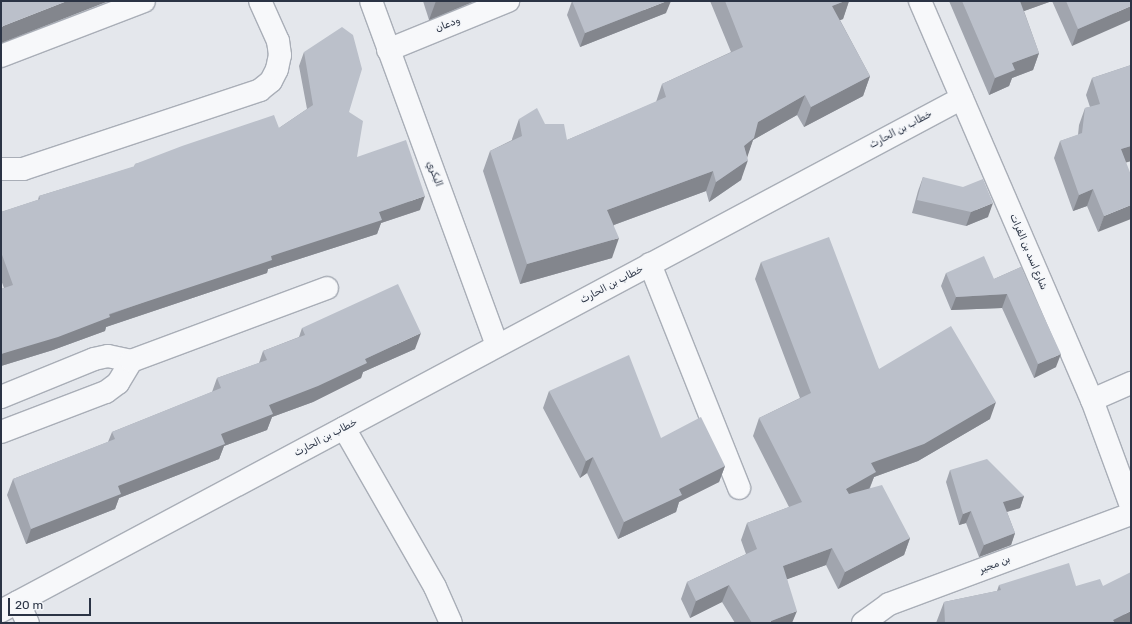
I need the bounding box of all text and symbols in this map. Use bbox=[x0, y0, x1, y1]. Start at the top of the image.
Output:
street label: ودعان bbox=[434, 15, 462, 35]
street label: خطاب بن الحارث bbox=[867, 108, 935, 152]
street label: البكري bbox=[424, 159, 444, 189]
street label: شارع اسد بن الفرات bbox=[1007, 212, 1049, 292]
street label: خطاب بن الحارث bbox=[578, 263, 646, 307]
street label: خطاب بن الحارث bbox=[292, 416, 360, 460]
street label: بن مجير bbox=[978, 554, 1012, 576]
scale bar bbox=[10, 590, 93, 616]
text: 20 m bbox=[15, 598, 43, 612]

